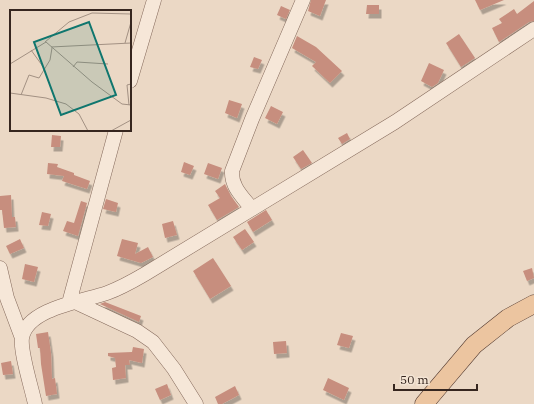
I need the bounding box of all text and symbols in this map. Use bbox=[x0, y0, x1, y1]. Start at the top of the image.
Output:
inset map bbox=[10, 10, 131, 131]
scale bar bbox=[394, 366, 477, 392]
text: 50 m bbox=[400, 372, 429, 387]

